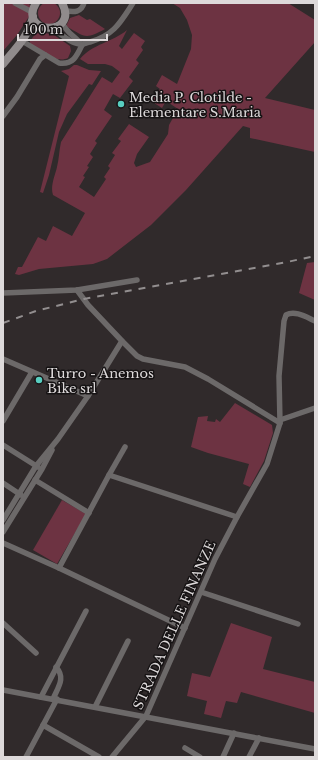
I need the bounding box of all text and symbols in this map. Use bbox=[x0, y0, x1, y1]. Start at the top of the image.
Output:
scale bar bbox=[18, 16, 107, 42]
text: 100 m bbox=[24, 22, 63, 37]
place label: Media P. Clotilde - Elementare S.Maria bbox=[129, 89, 262, 121]
marker: Media P. Clotilde - Elementare S.Maria bbox=[116, 99, 126, 109]
place label: Turro - Anemos Bike srl bbox=[47, 365, 154, 397]
marker: Turro - Anemos Bike srl bbox=[34, 375, 44, 385]
street label: STRADA DELLE FINANZE bbox=[129, 538, 219, 712]

